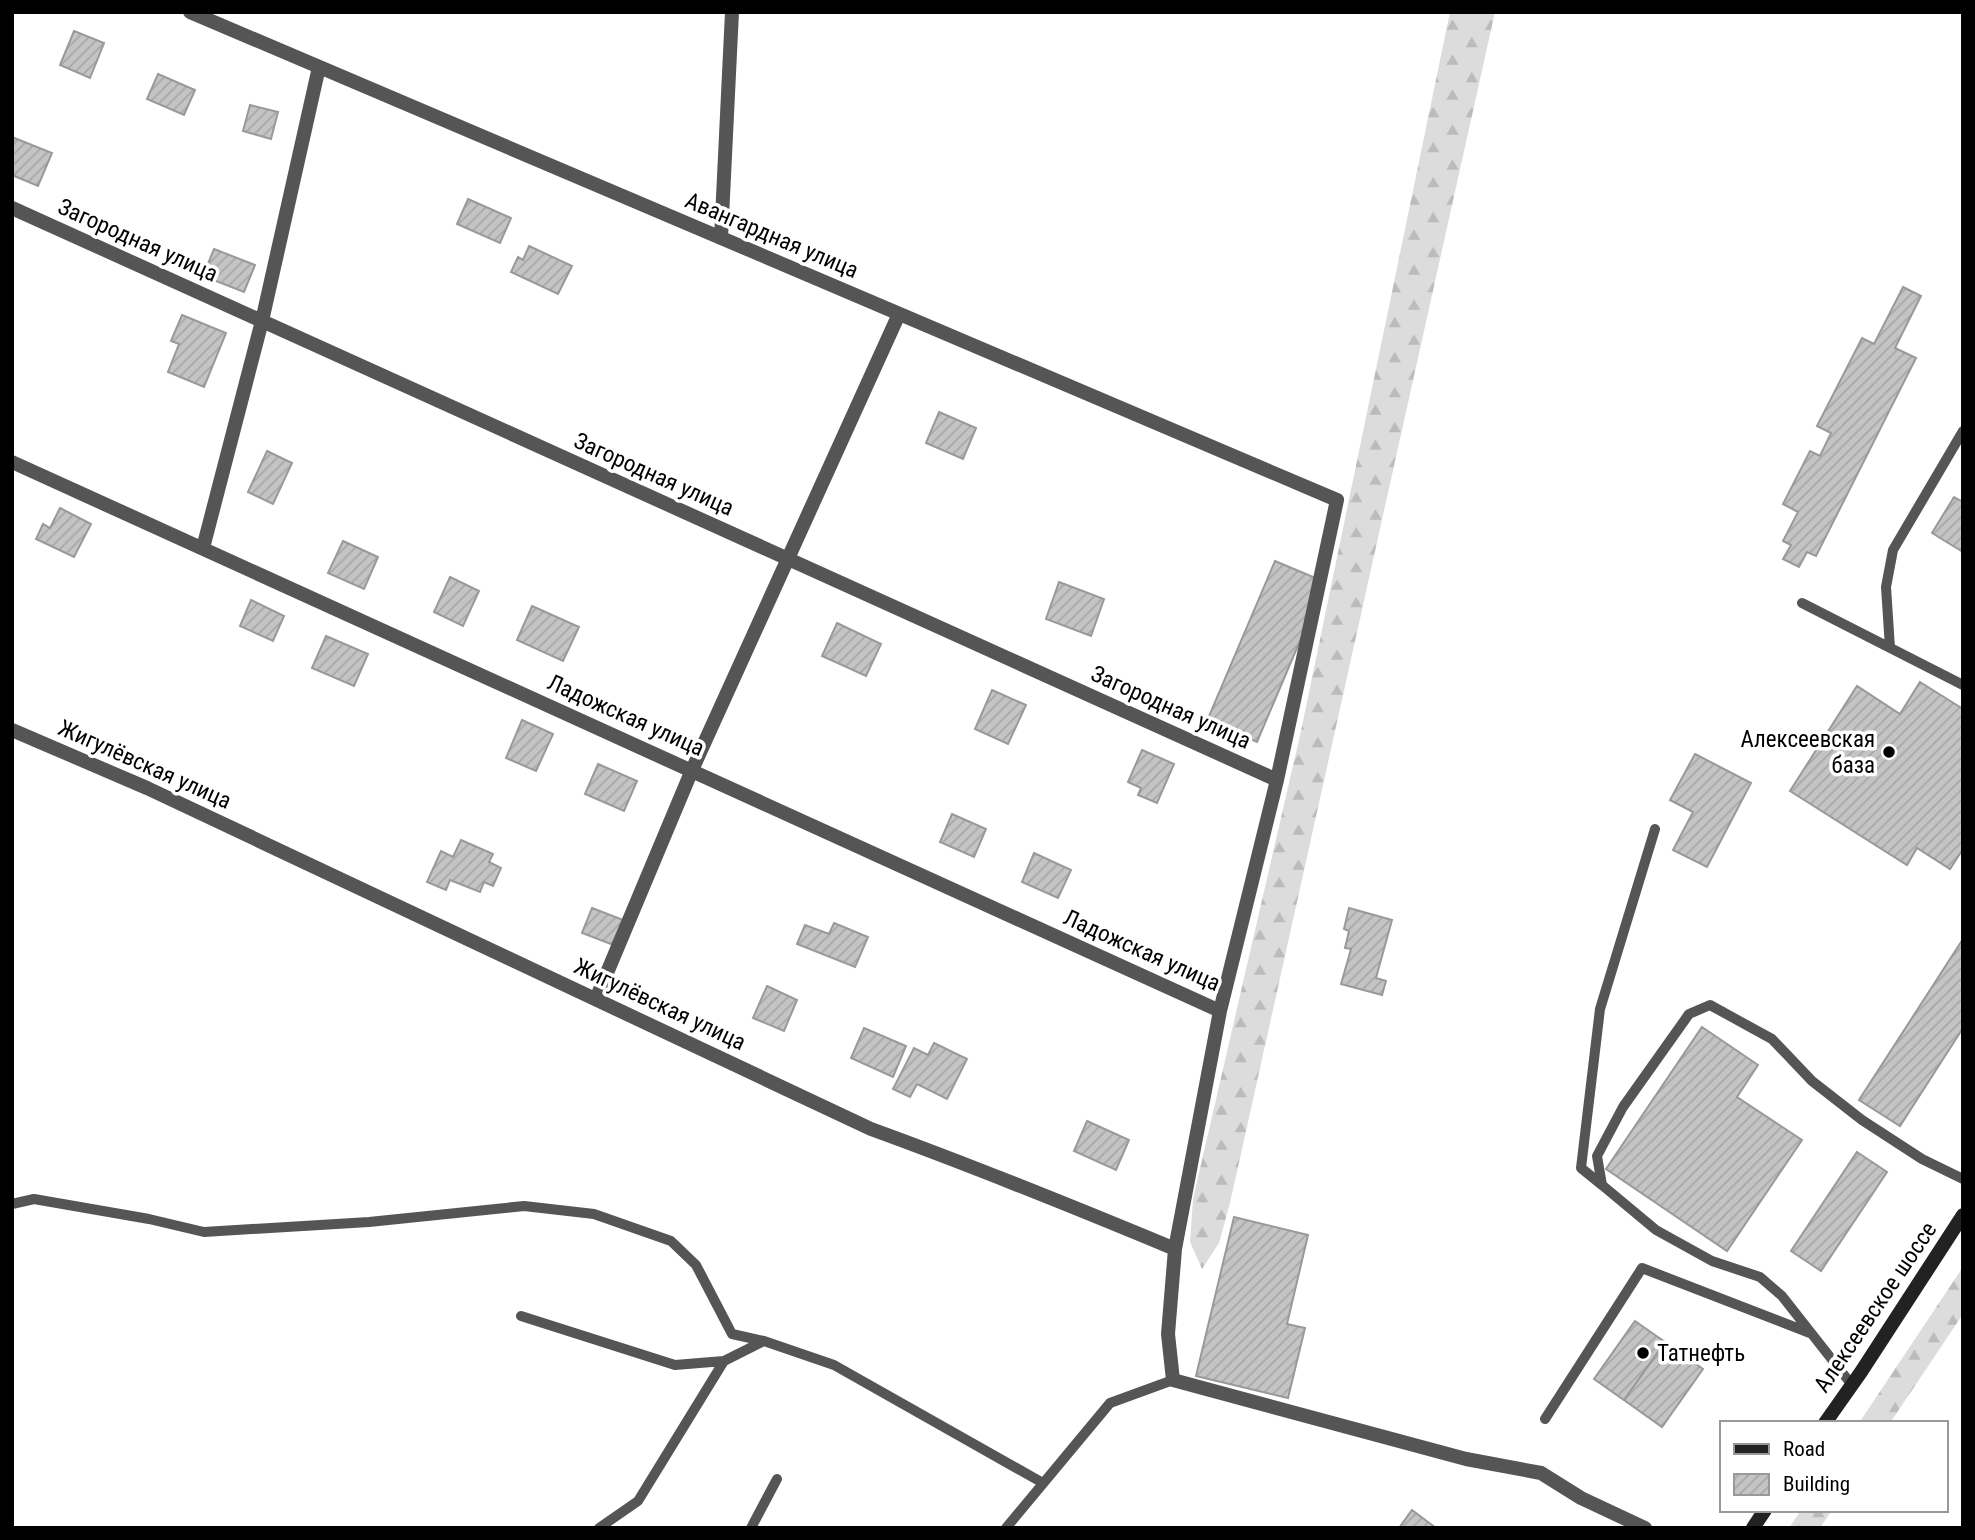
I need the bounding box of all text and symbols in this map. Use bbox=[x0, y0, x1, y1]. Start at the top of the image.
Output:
street label: Авангардная улица bbox=[681, 187, 862, 284]
street label: Загородная улица bbox=[54, 193, 222, 288]
street label: Загородная улица bbox=[570, 427, 738, 522]
street label: Загородная улица bbox=[1087, 660, 1255, 755]
street label: Ладожская улица bbox=[543, 669, 708, 762]
street label: Жигулёвская улица bbox=[54, 714, 235, 815]
place label: Алексеевская база bbox=[1741, 726, 1875, 779]
marker: Алексеевская база bbox=[1881, 744, 1897, 760]
street label: Ладожская улица bbox=[1059, 904, 1224, 997]
street label: Жигулёвская улица bbox=[570, 953, 750, 1056]
street label: Алексеевское шоссе bbox=[1808, 1217, 1942, 1397]
place label: Татнефть bbox=[1657, 1340, 1745, 1367]
marker: Татнефть bbox=[1635, 1345, 1651, 1361]
legend bbox=[1720, 1421, 1947, 1512]
text: Road bbox=[1783, 1437, 1825, 1461]
text: Building bbox=[1783, 1472, 1850, 1496]

